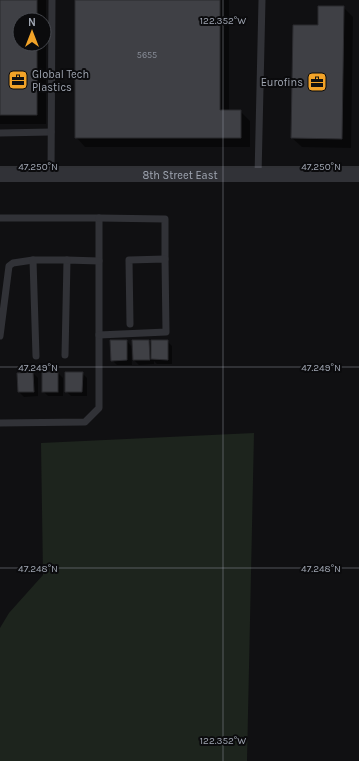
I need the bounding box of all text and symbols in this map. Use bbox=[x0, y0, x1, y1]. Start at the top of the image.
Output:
north arrow bbox=[12, 12, 52, 52]
text: 122.352°W bbox=[200, 15, 246, 27]
text: N bbox=[28, 16, 36, 29]
house number: 5655 bbox=[137, 50, 157, 60]
place label: Global Tech Plastics bbox=[32, 68, 89, 94]
office icon: Global Tech Plastics bbox=[7, 69, 29, 91]
office icon: Eurofins bbox=[306, 71, 328, 93]
place label: Eurofins bbox=[261, 76, 303, 89]
text: 47.250°N bbox=[18, 161, 58, 173]
text: 47.250°N bbox=[301, 161, 341, 173]
street label: 8th Street East bbox=[142, 169, 218, 182]
text: 47.249°N bbox=[18, 362, 58, 374]
text: 47.249°N bbox=[301, 362, 341, 374]
text: 47.248°N bbox=[18, 563, 58, 575]
text: 47.248°N bbox=[301, 563, 341, 575]
text: 122.352°W bbox=[200, 735, 246, 747]

